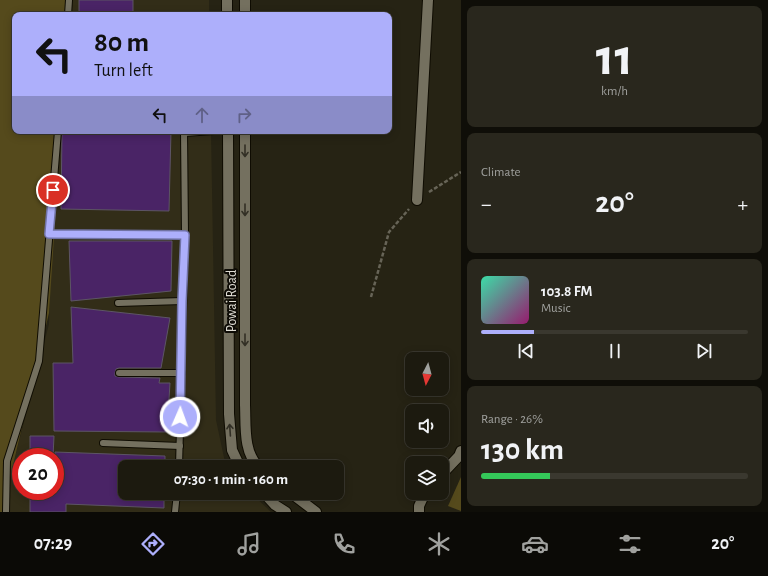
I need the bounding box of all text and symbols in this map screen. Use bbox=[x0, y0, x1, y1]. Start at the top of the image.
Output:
icon: left bbox=[28, 28, 80, 80]
text: 80 m bbox=[94, 29, 149, 57]
text: 11 bbox=[596, 32, 633, 84]
text: Turn left bbox=[94, 62, 153, 80]
text: km/h bbox=[601, 85, 628, 98]
icon: left bbox=[149, 104, 171, 126]
icon: ahead bbox=[191, 104, 213, 126]
icon: right bbox=[233, 104, 255, 126]
one-way arrow bbox=[241, 144, 249, 157]
text: Climate bbox=[481, 166, 520, 179]
pin bbox=[36, 173, 70, 207]
icon: arrive bbox=[42, 179, 64, 201]
text: 20° bbox=[595, 188, 634, 218]
text: − bbox=[481, 193, 492, 215]
text: + bbox=[737, 193, 748, 215]
one-way arrow bbox=[241, 203, 249, 216]
street label: Powai Road bbox=[225, 270, 239, 332]
text: 103.8 FM bbox=[541, 284, 592, 299]
text: Music bbox=[541, 302, 571, 315]
one-way arrow bbox=[241, 333, 249, 346]
icon: previous bbox=[515, 340, 537, 362]
icon: pause bbox=[604, 340, 626, 362]
icon: next bbox=[693, 340, 715, 362]
north arrow bbox=[405, 352, 449, 396]
map controls bbox=[405, 352, 449, 500]
position arrow bbox=[159, 396, 201, 438]
button: sound bbox=[405, 404, 449, 448]
text: Range · 26% bbox=[481, 413, 543, 426]
one-way arrow bbox=[227, 424, 234, 437]
text: 130 km bbox=[481, 435, 564, 465]
speed limit sign: 20 bbox=[12, 448, 64, 500]
button: layers bbox=[405, 456, 449, 500]
text: 07:30 · 1 min · 160 m bbox=[174, 472, 288, 487]
icon: directions bbox=[139, 530, 167, 558]
icon: music bbox=[235, 530, 263, 558]
icon: phone bbox=[330, 530, 358, 558]
icon: climate bbox=[425, 530, 453, 558]
icon: car bbox=[521, 530, 549, 558]
icon: filters bbox=[616, 530, 644, 558]
text: 07:29 bbox=[34, 535, 72, 553]
text: 20° bbox=[711, 535, 734, 553]

